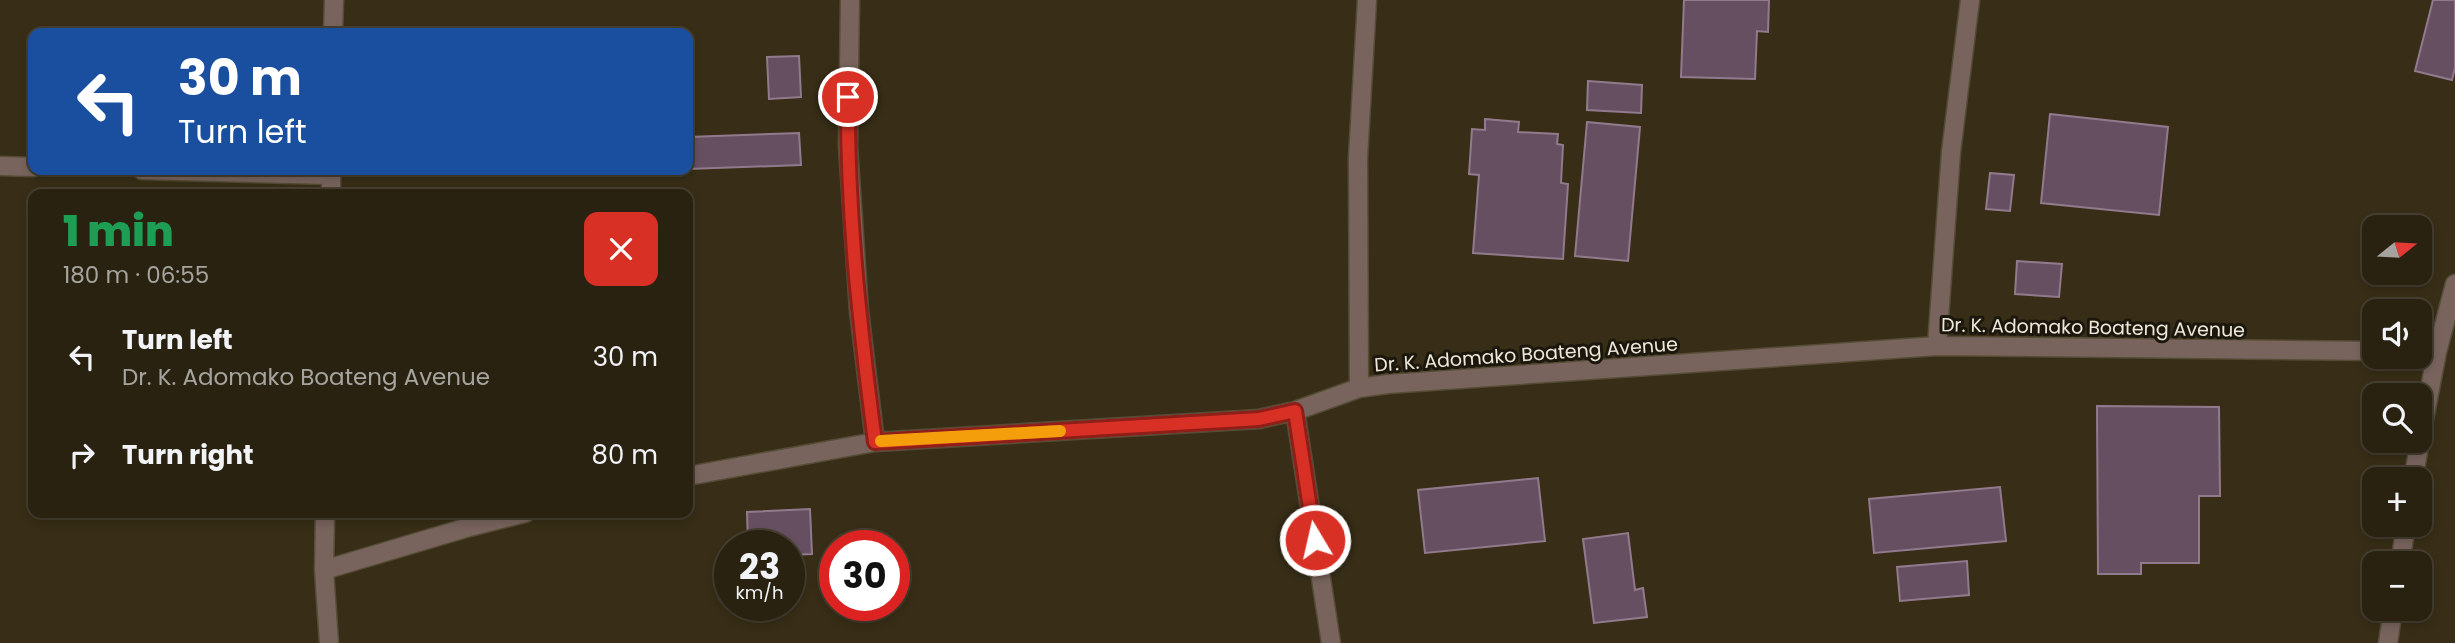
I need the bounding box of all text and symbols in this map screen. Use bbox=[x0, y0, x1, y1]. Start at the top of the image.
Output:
text: 30 m bbox=[178, 44, 302, 112]
icon: left bbox=[63, 56, 154, 147]
pin bbox=[818, 67, 878, 127]
icon: arrive bbox=[829, 78, 867, 116]
text: Turn left bbox=[178, 109, 307, 154]
text: 1 min bbox=[63, 202, 174, 261]
button: close bbox=[584, 212, 658, 286]
north arrow bbox=[2362, 215, 2432, 285]
map controls bbox=[2362, 215, 2432, 621]
text: 180 m · 06:55 bbox=[63, 259, 209, 291]
button: sound bbox=[2362, 299, 2432, 369]
street label: Dr. K. Adomako Boateng Avenue bbox=[1941, 311, 2245, 344]
text: Turn left bbox=[122, 322, 233, 358]
street label: Dr. K. Adomako Boateng Avenue bbox=[1373, 330, 1679, 379]
icon: left bbox=[63, 338, 101, 376]
text: 30 m bbox=[593, 339, 658, 375]
text: Dr. K. Adomako Boateng Avenue bbox=[122, 361, 490, 393]
button: search bbox=[2362, 383, 2432, 453]
icon: right bbox=[63, 436, 101, 474]
text: Turn right bbox=[122, 437, 254, 473]
text: 80 m bbox=[592, 437, 658, 473]
button: + bbox=[2362, 467, 2432, 537]
position arrow bbox=[1278, 503, 1352, 577]
speed limit sign: 30 bbox=[819, 530, 910, 621]
text: 23 bbox=[739, 542, 780, 591]
button: − bbox=[2362, 551, 2432, 621]
text: km/h bbox=[736, 580, 783, 605]

